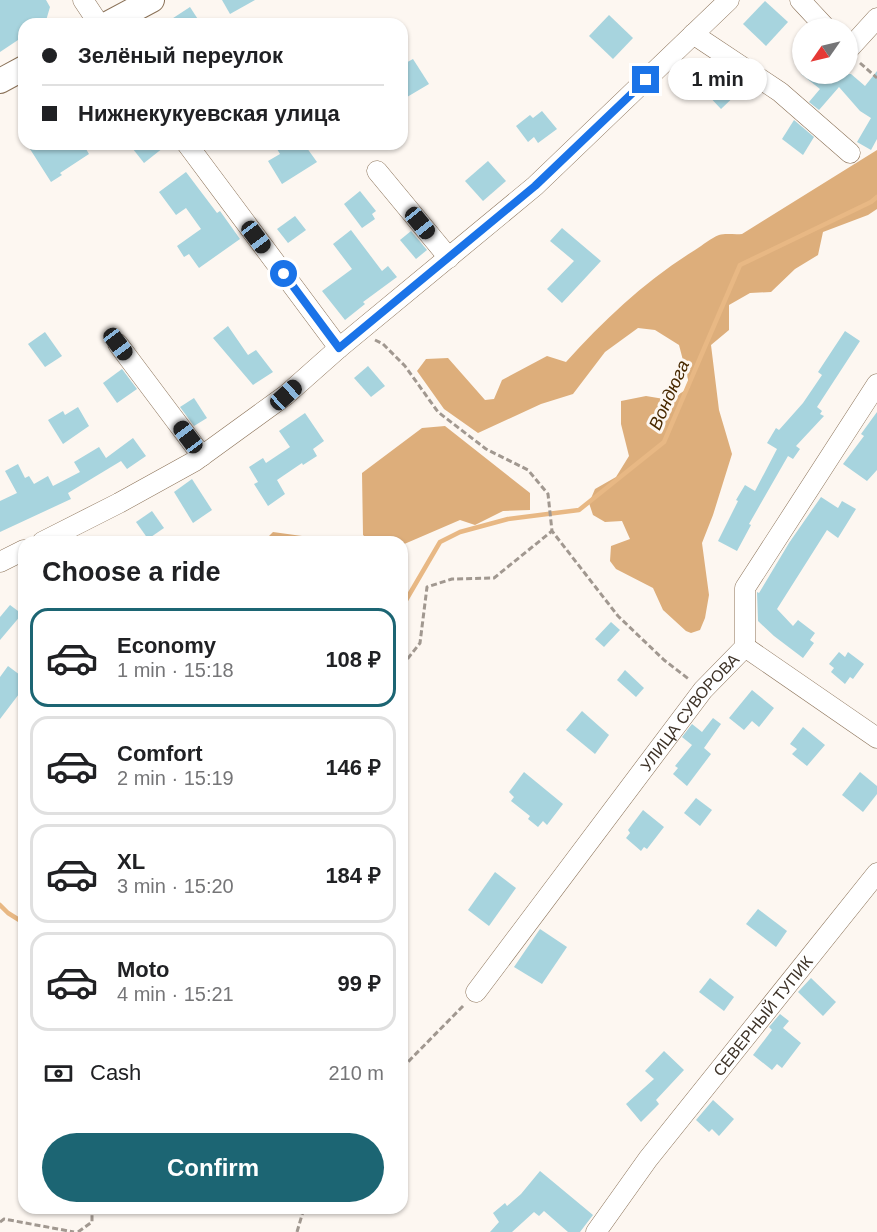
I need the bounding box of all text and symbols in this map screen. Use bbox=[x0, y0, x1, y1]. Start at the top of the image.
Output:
north arrow bbox=[792, 18, 858, 84]
map controls bbox=[792, 18, 858, 84]
text: Зелёный переулок bbox=[78, 43, 283, 68]
callout: 1 min bbox=[667, 59, 766, 101]
route end bbox=[632, 66, 659, 93]
text: 1 min bbox=[691, 68, 744, 90]
text: Нижнекукуевская улица bbox=[78, 101, 340, 126]
car bbox=[402, 203, 438, 243]
car bbox=[238, 217, 274, 257]
route start bbox=[270, 260, 297, 287]
car bbox=[100, 324, 136, 364]
water label: Вондюга bbox=[645, 357, 693, 433]
car bbox=[267, 376, 305, 414]
car bbox=[170, 417, 206, 457]
text: Choose a ride bbox=[42, 557, 221, 587]
icon: car bbox=[45, 631, 99, 685]
text: Economy bbox=[117, 633, 216, 658]
text: 108 ₽ bbox=[325, 647, 381, 672]
street label: УЛИЦА СУВОРОВА bbox=[637, 650, 743, 774]
text: 1 min · 15:18 bbox=[117, 659, 234, 681]
icon: car bbox=[45, 739, 99, 793]
text: Comfort bbox=[117, 741, 203, 766]
text: 146 ₽ bbox=[325, 755, 381, 780]
text: 2 min · 15:19 bbox=[117, 767, 234, 789]
icon: car bbox=[45, 847, 99, 901]
text: XL bbox=[117, 849, 145, 874]
text: 184 ₽ bbox=[325, 863, 381, 888]
text: 3 min · 15:20 bbox=[117, 875, 234, 897]
street label: СЕВЕРНЫЙ ТУПИК bbox=[710, 952, 816, 1079]
icon: car bbox=[45, 955, 99, 1009]
text: Moto bbox=[117, 957, 170, 982]
text: 99 ₽ bbox=[338, 971, 381, 996]
text: 4 min · 15:21 bbox=[117, 983, 234, 1005]
icon: cash bbox=[42, 1057, 75, 1090]
text: Cash bbox=[90, 1060, 141, 1085]
text: 210 m bbox=[328, 1062, 384, 1084]
button: Confirm bbox=[42, 1133, 384, 1202]

